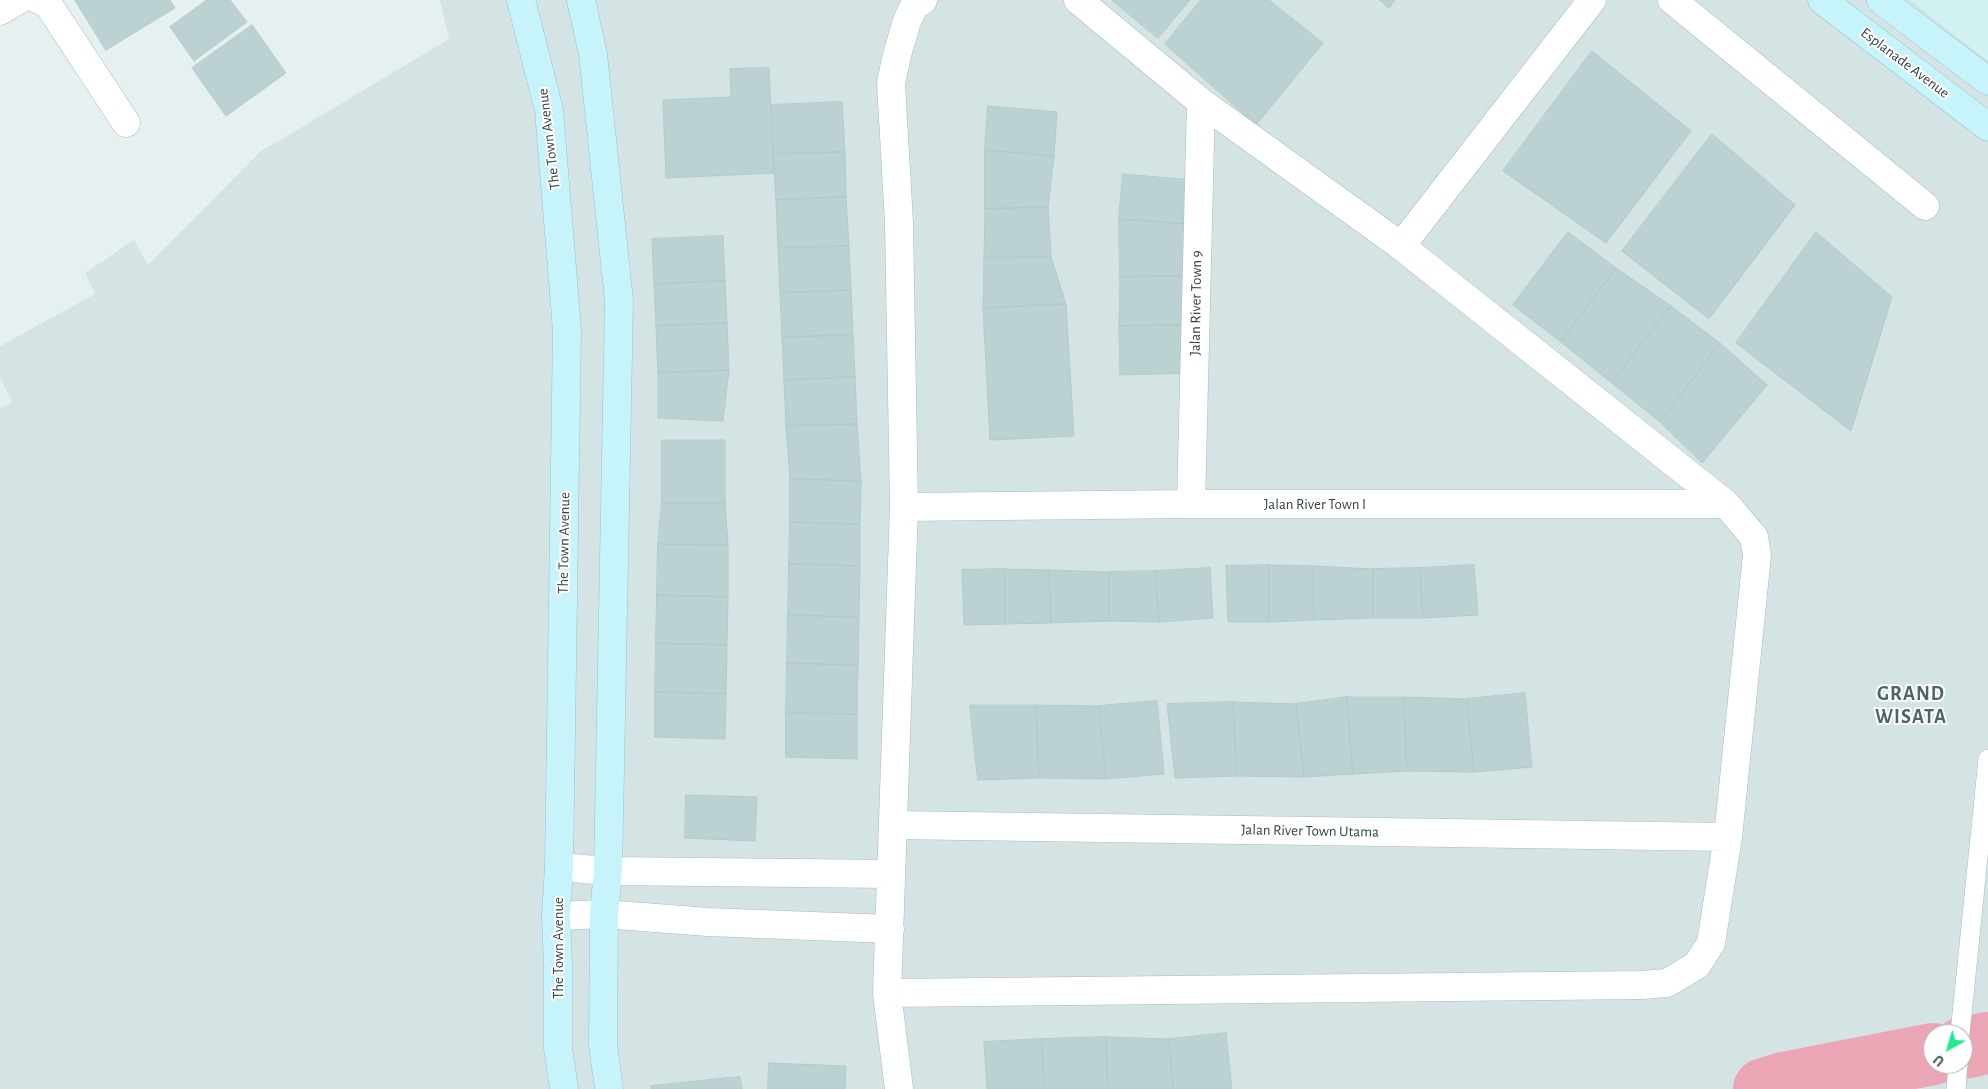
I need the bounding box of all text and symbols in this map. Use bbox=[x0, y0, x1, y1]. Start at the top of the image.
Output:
street label: Esplanade Avenue bbox=[1857, 24, 1953, 102]
street label: The Town Avenue bbox=[534, 87, 564, 191]
street label: Jalan River Town 9 bbox=[1186, 250, 1206, 356]
street label: The Town Avenue bbox=[554, 492, 574, 594]
street label: Jalan River Town I bbox=[1264, 495, 1366, 513]
district label: GRAND WISATA bbox=[1874, 682, 1948, 729]
street label: Jalan River Town Utama bbox=[1241, 821, 1379, 841]
street label: The Town Avenue bbox=[549, 897, 567, 999]
north arrow bbox=[1923, 1024, 1973, 1074]
text: U bbox=[1931, 1052, 1947, 1068]

